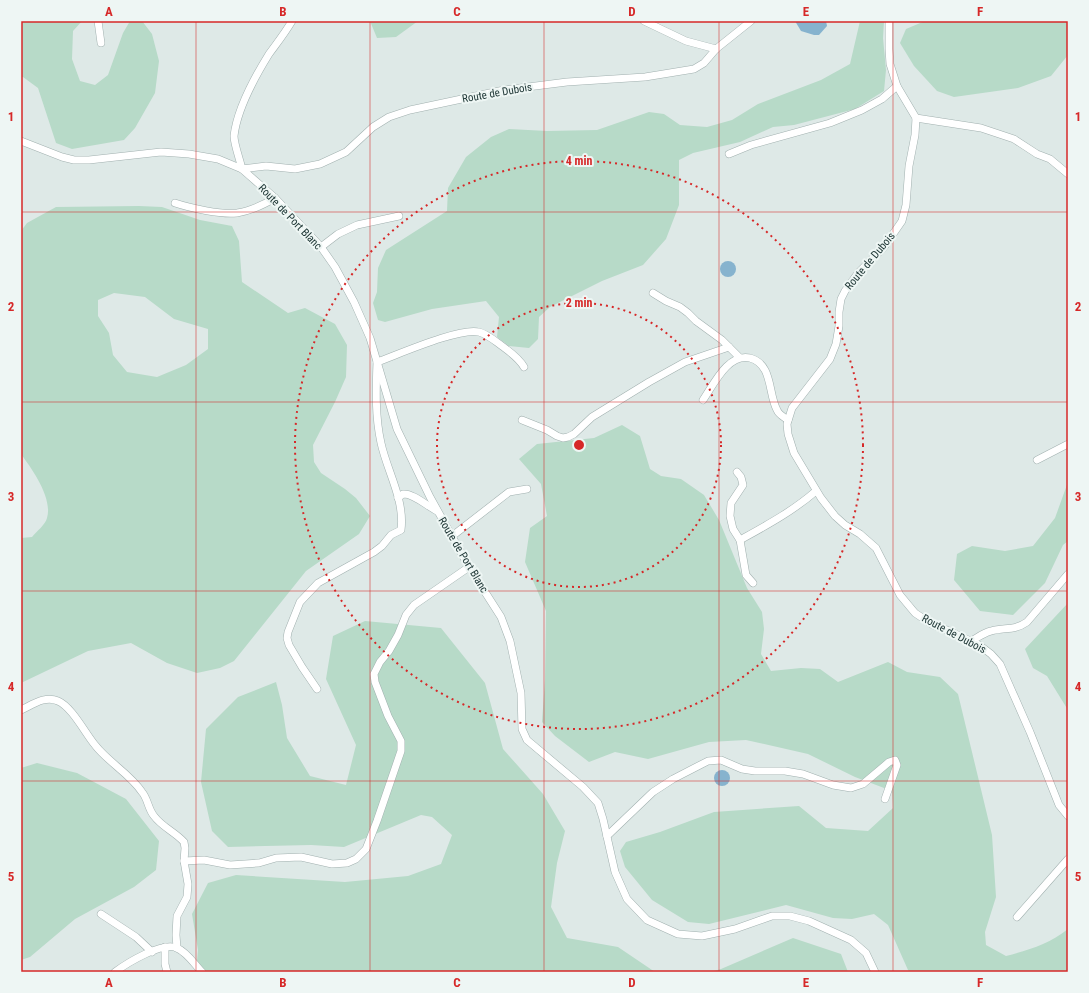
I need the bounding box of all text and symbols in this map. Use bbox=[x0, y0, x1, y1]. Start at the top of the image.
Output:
text: A bbox=[105, 4, 113, 19]
text: B bbox=[279, 4, 287, 19]
text: C bbox=[453, 4, 461, 19]
text: D bbox=[628, 4, 636, 19]
text: E bbox=[803, 4, 810, 19]
text: F bbox=[977, 4, 983, 19]
street label: Route de Dubois bbox=[461, 80, 533, 106]
text: 1 bbox=[8, 109, 14, 124]
text: 1 bbox=[1075, 109, 1081, 124]
text: 4 min bbox=[566, 154, 592, 168]
street label: Route de Port Blanc bbox=[255, 182, 325, 252]
street label: Route de Dubois bbox=[842, 230, 898, 292]
text: 2 min bbox=[566, 296, 592, 310]
text: 2 bbox=[8, 299, 15, 314]
text: 2 bbox=[1075, 299, 1082, 314]
centre of rings bbox=[572, 438, 586, 452]
text: 3 bbox=[8, 489, 14, 504]
text: 3 bbox=[1075, 489, 1081, 504]
street label: Route de Port Blanc bbox=[435, 515, 491, 595]
street label: Route de Dubois bbox=[920, 612, 988, 656]
text: 4 bbox=[8, 679, 15, 694]
text: 4 bbox=[1075, 679, 1082, 694]
text: 5 bbox=[8, 869, 15, 884]
text: 5 bbox=[1075, 869, 1082, 884]
text: A bbox=[105, 975, 113, 990]
text: B bbox=[279, 975, 287, 990]
text: C bbox=[453, 975, 461, 990]
text: D bbox=[628, 975, 636, 990]
text: E bbox=[803, 975, 810, 990]
text: F bbox=[977, 975, 983, 990]

